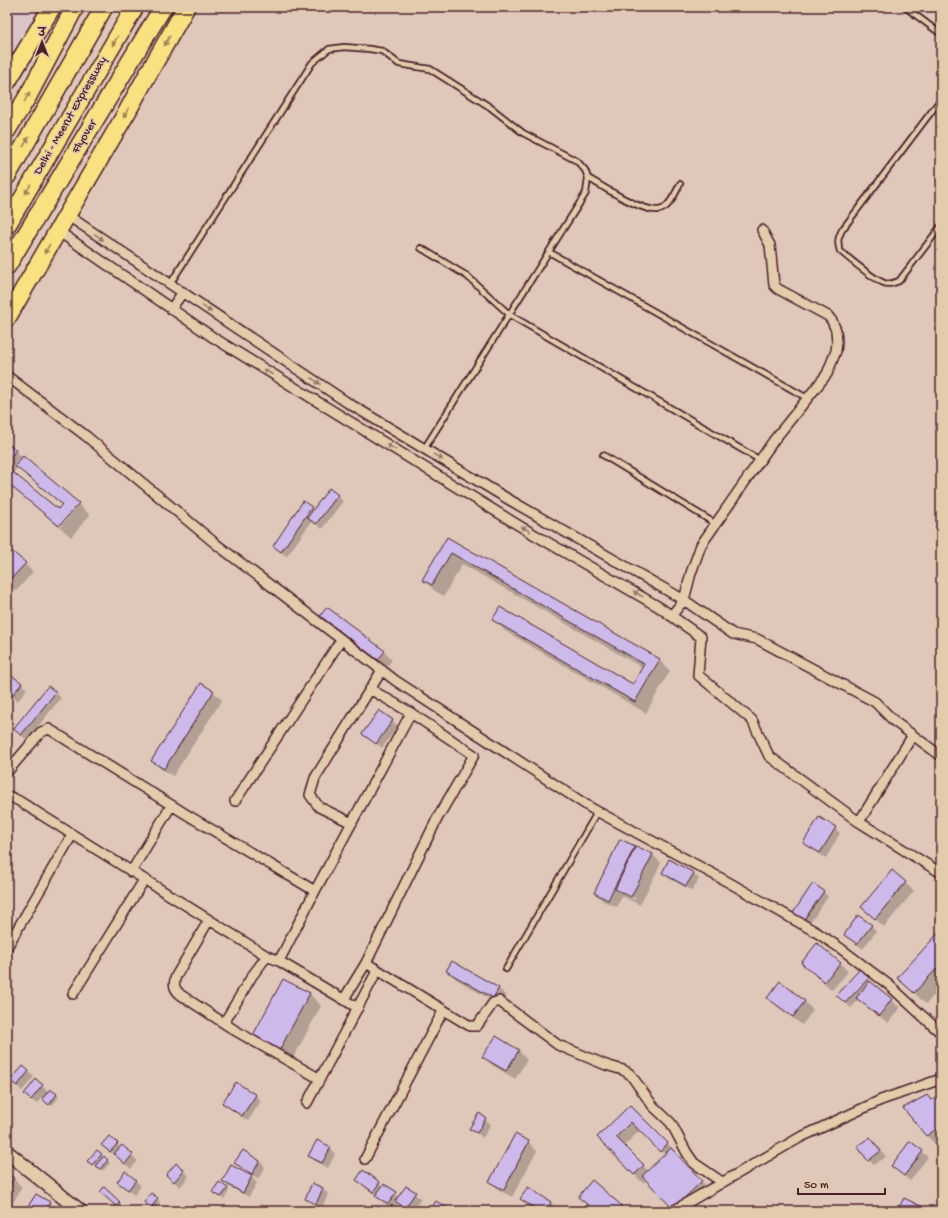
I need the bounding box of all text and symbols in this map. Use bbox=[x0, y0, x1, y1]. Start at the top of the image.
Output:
north arrow bbox=[22, 22, 62, 62]
text: उ bbox=[37, 27, 47, 40]
one-way arrow bbox=[112, 35, 119, 47]
one-way arrow bbox=[164, 35, 171, 47]
street label: Delhi - Meerut Expressway bbox=[31, 54, 111, 179]
one-way arrow bbox=[23, 91, 30, 103]
one-way arrow bbox=[123, 107, 130, 119]
street label: Flyover bbox=[69, 116, 101, 157]
one-way arrow bbox=[23, 136, 30, 148]
one-way arrow bbox=[24, 184, 32, 194]
one-way arrow bbox=[94, 233, 104, 241]
one-way arrow bbox=[43, 243, 50, 255]
one-way arrow bbox=[202, 305, 213, 313]
one-way arrow bbox=[262, 368, 274, 375]
one-way arrow bbox=[310, 377, 321, 385]
one-way arrow bbox=[385, 443, 397, 450]
one-way arrow bbox=[433, 453, 443, 461]
one-way arrow bbox=[520, 526, 531, 533]
one-way arrow bbox=[632, 591, 644, 598]
scale bar bbox=[798, 1170, 885, 1196]
text: 50 m bbox=[804, 1179, 829, 1193]

